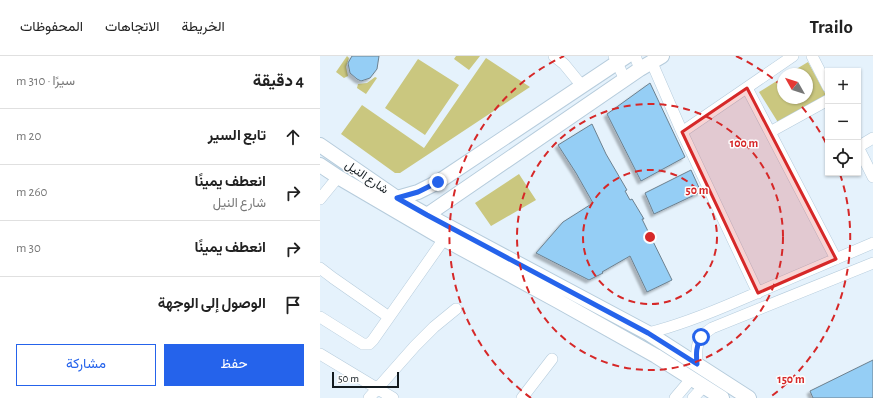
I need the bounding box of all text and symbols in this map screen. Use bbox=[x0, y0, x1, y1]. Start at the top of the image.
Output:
text: Trailo bbox=[810, 18, 853, 37]
text: المحفوظات bbox=[20, 20, 83, 34]
text: الاتجاهات bbox=[105, 20, 159, 34]
text: الخريطة bbox=[181, 20, 225, 34]
north arrow bbox=[777, 68, 813, 104]
map controls bbox=[825, 68, 861, 176]
button: + bbox=[825, 68, 861, 104]
text: 4 دقيقة bbox=[253, 72, 304, 89]
text: سيرًا · 310 m bbox=[16, 75, 75, 88]
button: − bbox=[825, 104, 861, 140]
icon: ahead bbox=[282, 126, 304, 148]
text: تابع السير bbox=[208, 128, 266, 143]
text: 20 m bbox=[16, 130, 41, 143]
text: 100 m bbox=[730, 137, 758, 149]
button: locate bbox=[825, 140, 861, 176]
street label: شارع النيل bbox=[342, 158, 391, 198]
route end bbox=[429, 173, 447, 191]
text: انعطف يمينًا bbox=[195, 174, 266, 189]
icon: right bbox=[282, 182, 304, 204]
text: 50 m bbox=[686, 184, 709, 196]
text: 260 m bbox=[16, 186, 47, 199]
text: شارع النيل bbox=[213, 197, 266, 210]
centre of rings bbox=[643, 230, 657, 244]
icon: right bbox=[282, 238, 304, 260]
text: انعطف يمينًا bbox=[195, 240, 266, 255]
text: 30 m bbox=[16, 242, 41, 255]
icon: arrive bbox=[282, 294, 304, 316]
text: الوصول إلى الوجهة bbox=[158, 296, 266, 311]
route start bbox=[692, 328, 710, 346]
button: مشاركة bbox=[16, 344, 156, 386]
button: حفظ bbox=[164, 344, 304, 386]
scale bar bbox=[332, 370, 399, 389]
text: 50 m bbox=[338, 373, 359, 384]
text: 150 m bbox=[777, 373, 805, 385]

